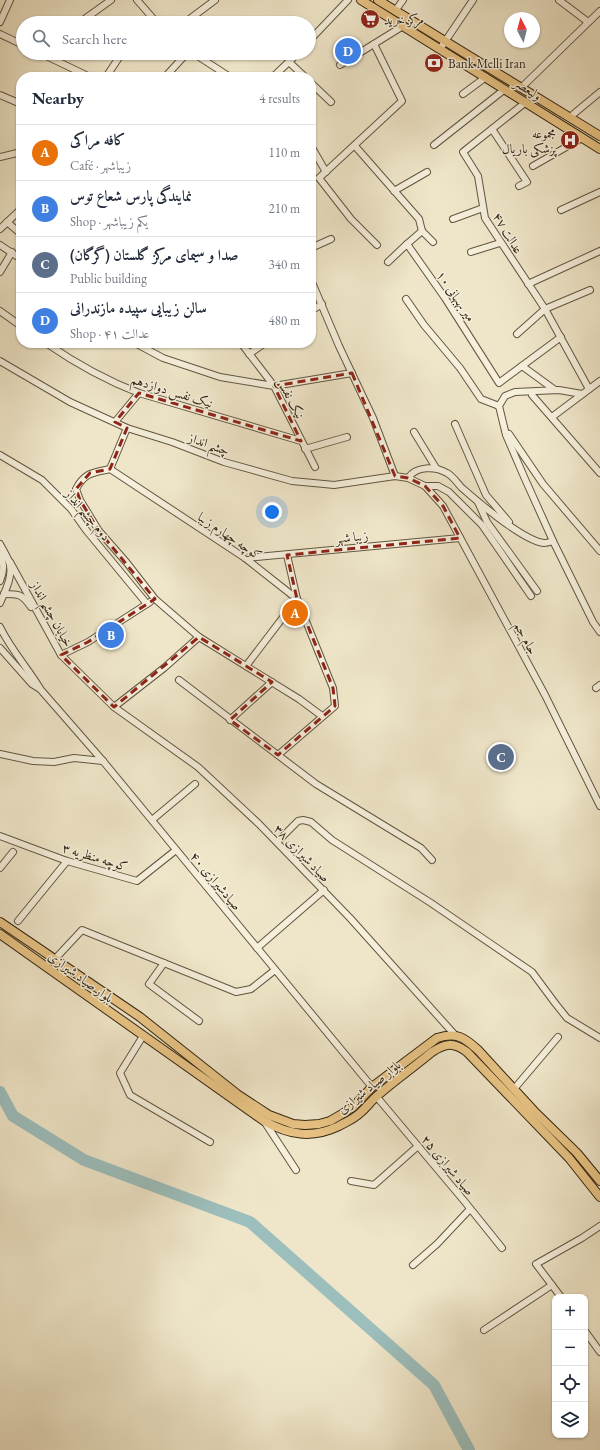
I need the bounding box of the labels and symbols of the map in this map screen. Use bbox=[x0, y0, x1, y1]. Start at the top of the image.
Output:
supermarket icon: مرکز خرید bbox=[359, 8, 381, 30]
place label: مرکز خرید bbox=[384, 11, 424, 29]
north arrow bbox=[504, 12, 540, 48]
pin: D bbox=[335, 36, 361, 66]
bank icon: Bank Melli Iran bbox=[423, 52, 445, 74]
place label: Bank Melli Iran bbox=[448, 55, 526, 72]
street label: ولیعصر bbox=[509, 73, 545, 104]
place label: مجموعه پزشکی باریال bbox=[502, 125, 558, 158]
hospital icon: مجموعه پزشکی باریال bbox=[559, 129, 581, 151]
street label: عدالت ۴۷ bbox=[489, 209, 527, 257]
street label: ۱۰ میر بهبهانی bbox=[433, 267, 479, 325]
street label: نیک نفس دوازدهم bbox=[128, 370, 215, 415]
street label: نیک نفس bbox=[272, 374, 309, 422]
street label: چشم انداز bbox=[182, 428, 232, 464]
street label: دوم چشم انداز bbox=[56, 484, 115, 548]
your location bbox=[262, 502, 282, 522]
street label: کوچه چهارم زیبا bbox=[193, 508, 265, 566]
street label: زیبا شهر bbox=[333, 527, 369, 547]
street label: خیابان چشم انداز bbox=[22, 576, 77, 652]
pin: A bbox=[282, 598, 308, 628]
street label: جام جم bbox=[507, 619, 542, 659]
pin: B bbox=[98, 620, 124, 650]
pin: C bbox=[488, 742, 514, 772]
street label: صیاد شیرازی ۳۸ bbox=[270, 820, 334, 886]
street label: کوچه منظریه ۳ bbox=[60, 839, 130, 875]
street label: ۴۰ صیادشیرازی bbox=[187, 848, 245, 914]
street label: بلوار صیاد شیرازی bbox=[45, 948, 117, 1006]
street label: بلوار صیاد شیرازی bbox=[334, 1056, 404, 1118]
street label: صیاد شیرازی ۲۵ bbox=[418, 1131, 478, 1199]

